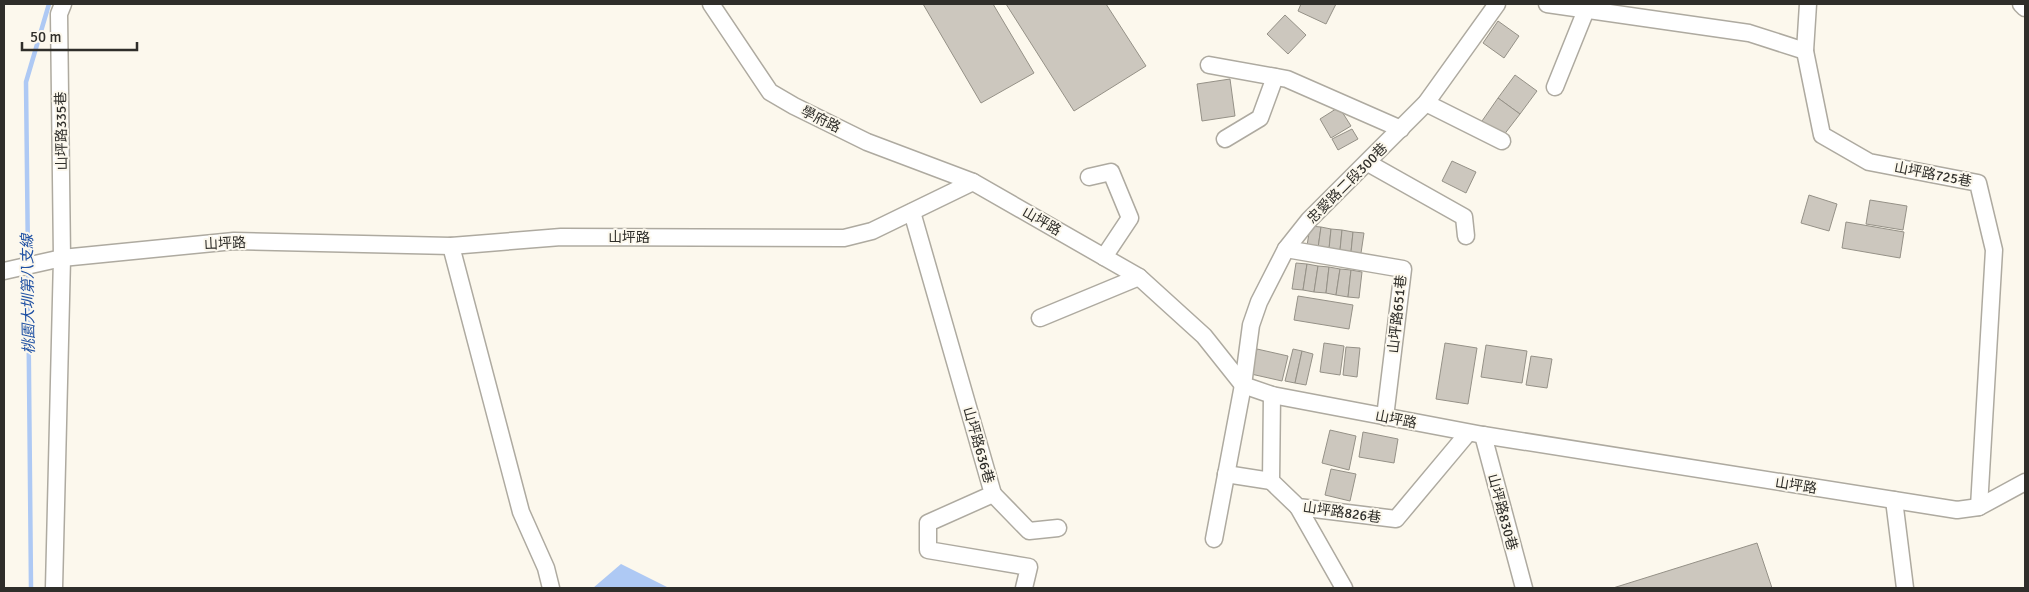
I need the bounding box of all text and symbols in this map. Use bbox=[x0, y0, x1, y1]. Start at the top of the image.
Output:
scale bar bbox=[22, 20, 138, 52]
text: 50 m bbox=[30, 28, 61, 46]
street label: 山坪路335巷 bbox=[52, 92, 71, 170]
street label: 學府路 bbox=[798, 103, 843, 136]
street label: 忠愛路二段300巷 bbox=[1304, 140, 1391, 227]
street label: 山坪路725巷 bbox=[1893, 159, 1973, 190]
street label: 山坪路 bbox=[1019, 204, 1064, 239]
street label: 山坪路 bbox=[608, 229, 650, 246]
water label: 桃園大圳第八支線 bbox=[18, 232, 38, 354]
street label: 山坪路 bbox=[204, 234, 246, 253]
street label: 山坪路651巷 bbox=[1385, 274, 1410, 354]
street label: 山坪路636巷 bbox=[960, 405, 998, 485]
street label: 山坪路 bbox=[1374, 407, 1418, 432]
street label: 山坪路830巷 bbox=[1484, 472, 1521, 552]
street label: 山坪路 bbox=[1774, 474, 1818, 497]
street label: 山坪路826巷 bbox=[1302, 499, 1382, 526]

